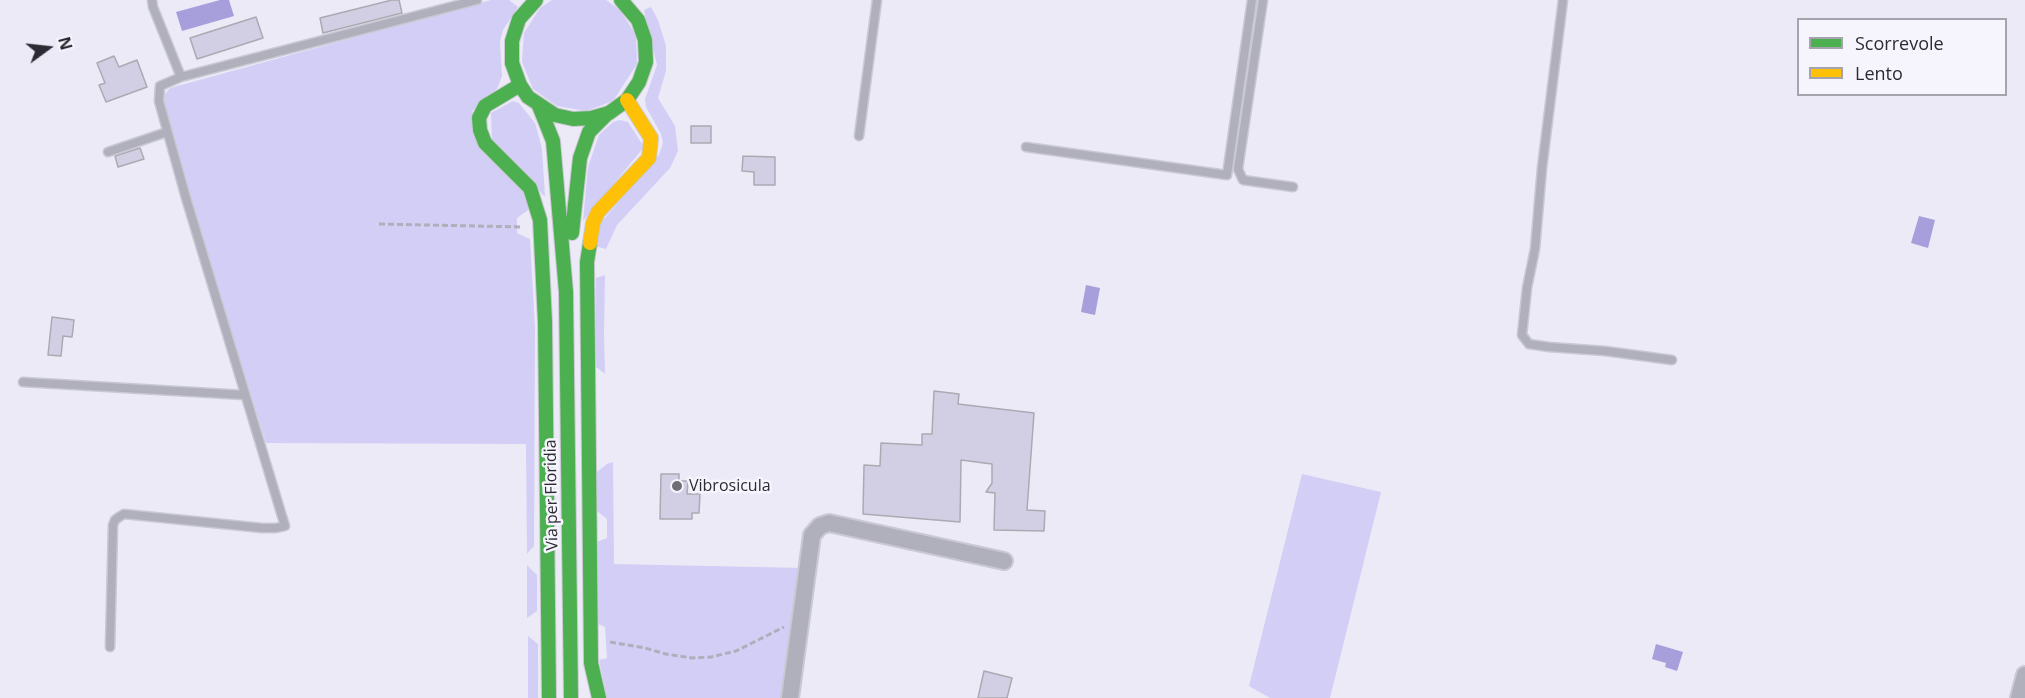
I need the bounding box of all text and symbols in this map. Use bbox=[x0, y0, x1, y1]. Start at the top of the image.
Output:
north arrow bbox=[18, 18, 78, 78]
legend bbox=[1797, 18, 2007, 96]
text: Scorrevole bbox=[1855, 31, 1944, 55]
text: N bbox=[53, 34, 78, 52]
text: Lento bbox=[1855, 61, 1903, 85]
street label: Via per Floridia bbox=[541, 439, 563, 551]
place label: Vibrosicula bbox=[689, 476, 771, 496]
marker: Vibrosicula bbox=[670, 479, 684, 493]

